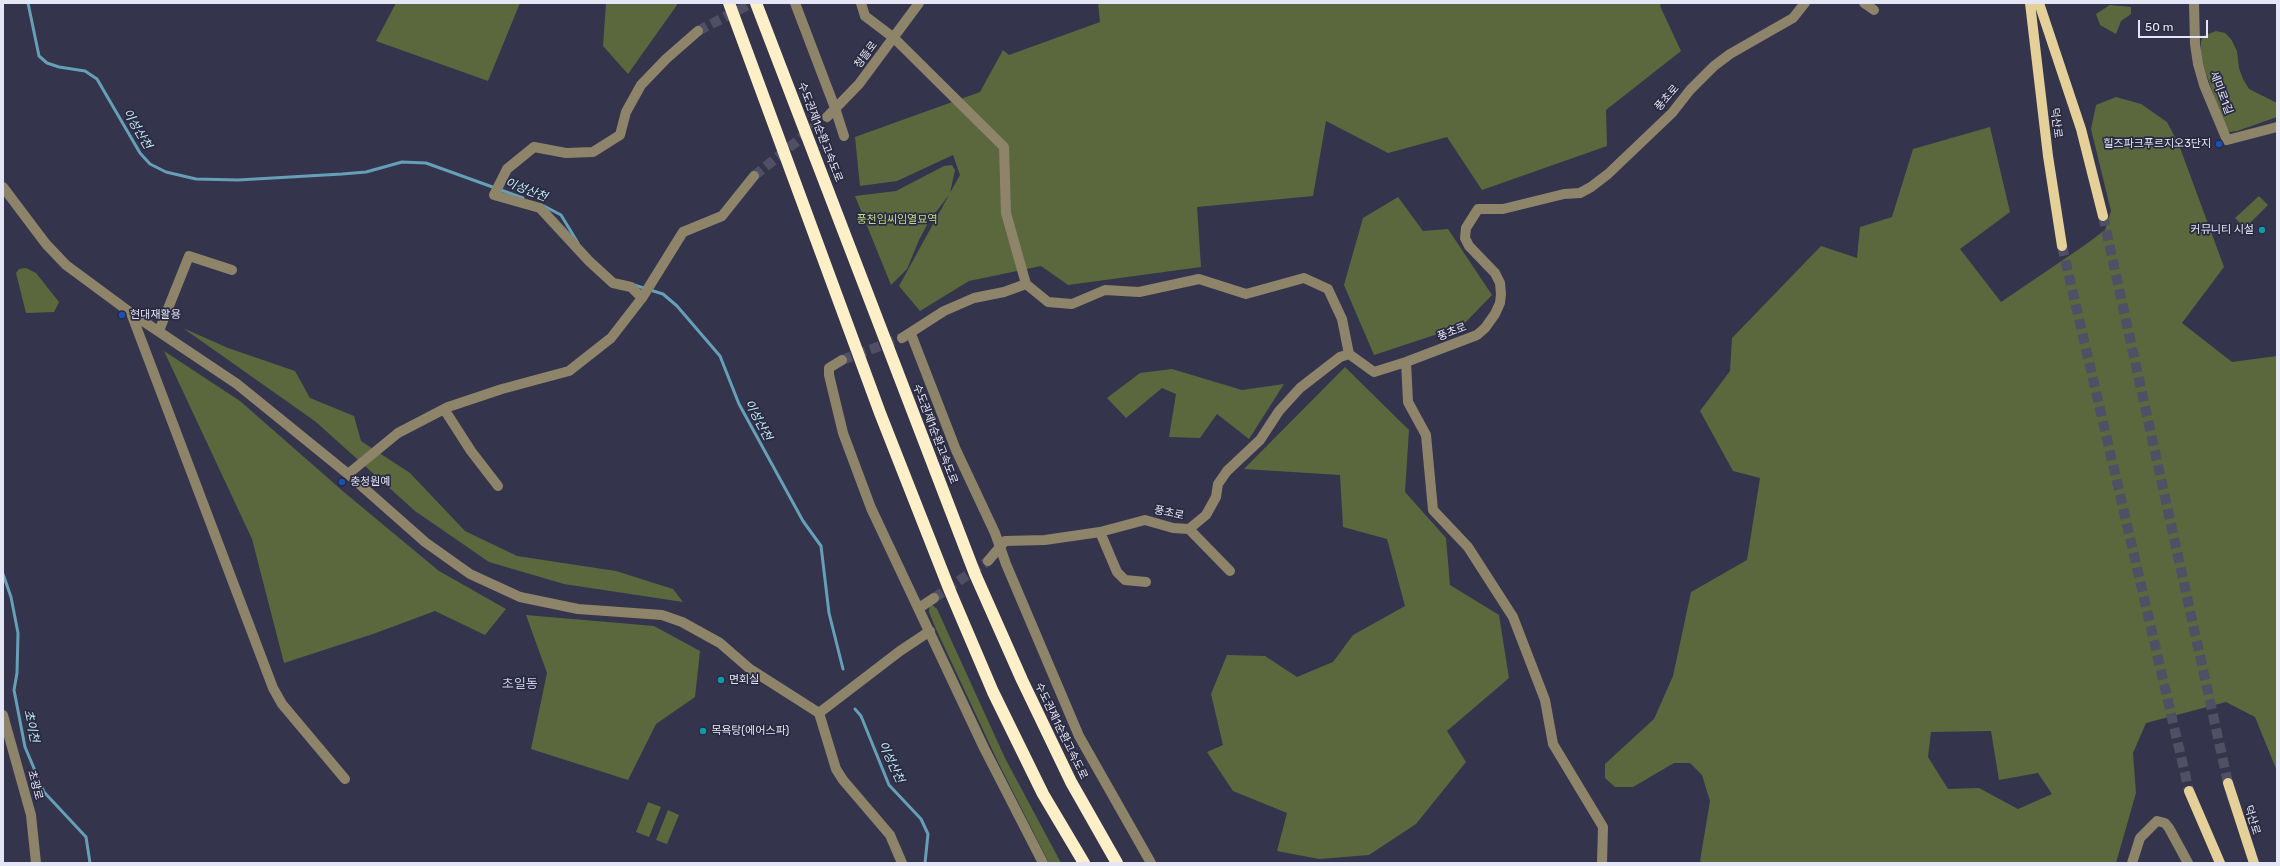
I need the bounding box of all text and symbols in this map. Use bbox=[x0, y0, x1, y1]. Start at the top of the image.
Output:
scale bar bbox=[2140, 12, 2210, 38]
text: 50 m bbox=[2145, 20, 2173, 34]
street label: 청뜰로 bbox=[852, 39, 880, 71]
street label: 세미로1길 bbox=[2207, 70, 2235, 116]
street label: 수도권제1순환고속도로 bbox=[795, 80, 845, 184]
street label: 풍초로 bbox=[1652, 82, 1682, 114]
water label: 이성산천 bbox=[119, 106, 155, 152]
street label: 덕산로 bbox=[2048, 107, 2064, 139]
place label: 힐즈파크푸르지오3단지 bbox=[2103, 137, 2211, 151]
marker: 힐즈파크푸르지오3단지 bbox=[2214, 139, 2224, 149]
water label: 이성산천 bbox=[503, 175, 549, 205]
park label: 풍천임씨임열묘역 bbox=[857, 213, 937, 227]
place label: 커뮤니티 시설 bbox=[2191, 223, 2254, 237]
marker: 커뮤니티 시설 bbox=[2257, 225, 2267, 235]
place label: 현대재활용 bbox=[130, 308, 181, 322]
marker: 현대재활용 bbox=[117, 310, 127, 320]
street label: 풍초로 bbox=[1435, 320, 1469, 344]
street label: 수도권제1순환고속도로 bbox=[910, 382, 960, 486]
water label: 이성산천 bbox=[741, 397, 775, 443]
place label: 충청원예 bbox=[350, 475, 390, 489]
marker: 충청원예 bbox=[337, 477, 347, 487]
street label: 풍초로 bbox=[1153, 503, 1185, 523]
place label: 면회실 bbox=[729, 673, 759, 687]
marker: 면회실 bbox=[716, 675, 726, 685]
district label: 초일동 bbox=[502, 676, 538, 692]
street label: 수도권제1순환고속도로 bbox=[1032, 681, 1090, 781]
water label: 초이천 bbox=[21, 708, 41, 744]
place label: 목욕탕(에어스파) bbox=[711, 724, 789, 738]
marker: 목욕탕(에어스파) bbox=[698, 726, 708, 736]
water label: 이성산천 bbox=[875, 739, 907, 785]
street label: 초광로 bbox=[25, 769, 45, 801]
street label: 덕산로 bbox=[2241, 804, 2263, 836]

